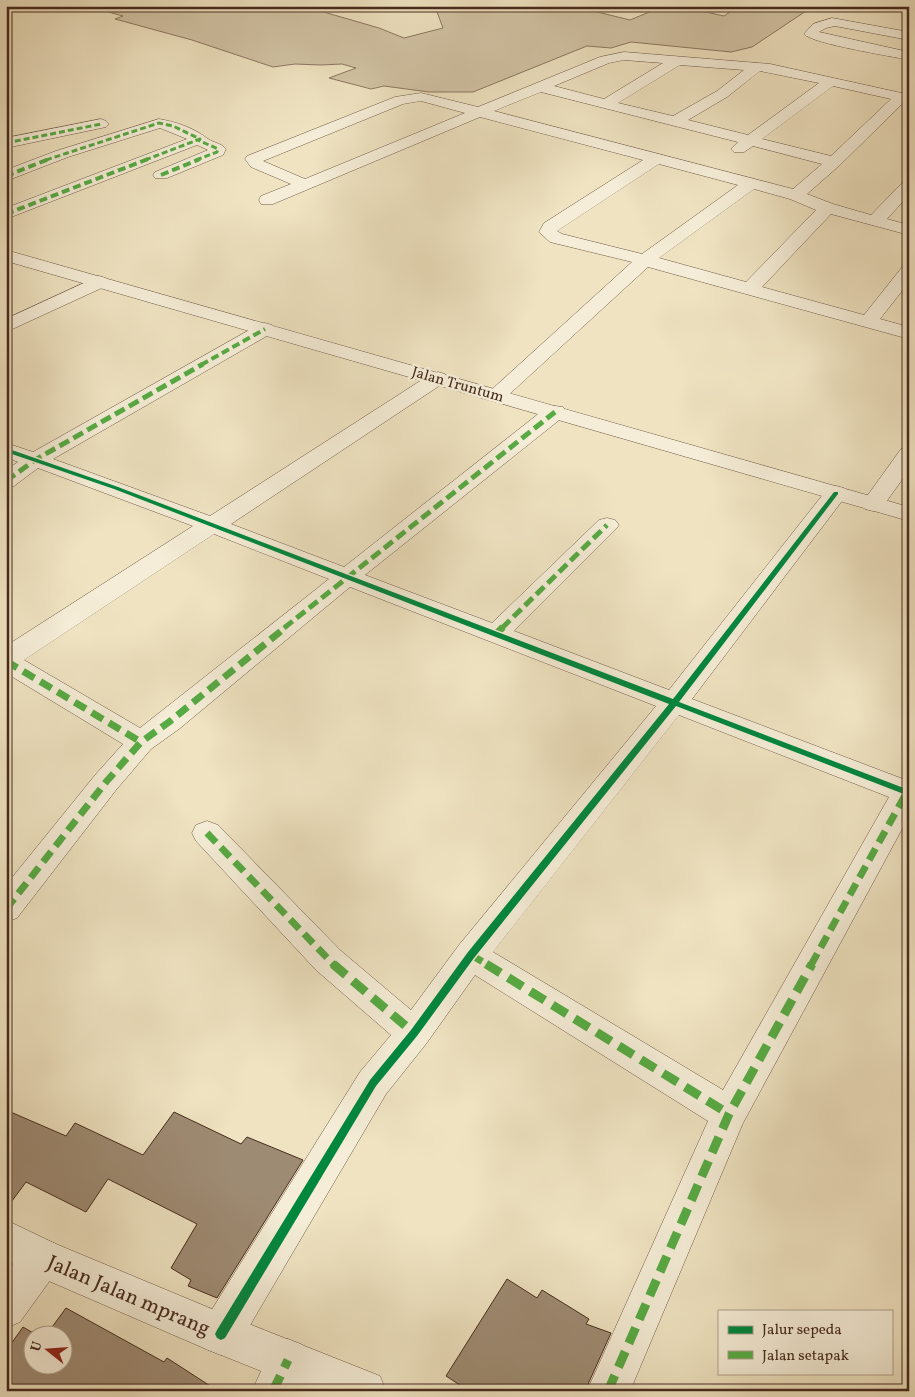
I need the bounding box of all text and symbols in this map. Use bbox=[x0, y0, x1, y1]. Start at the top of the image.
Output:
street label: Jalan Truntum bbox=[409, 362, 506, 409]
street label: Jalan Jalan mprang bbox=[42, 1249, 215, 1344]
legend bbox=[718, 1310, 892, 1374]
text: Jalur sepeda bbox=[762, 1320, 842, 1341]
north arrow bbox=[22, 1324, 72, 1374]
text: U bbox=[27, 1339, 48, 1354]
text: Jalan setapak bbox=[762, 1346, 849, 1367]

